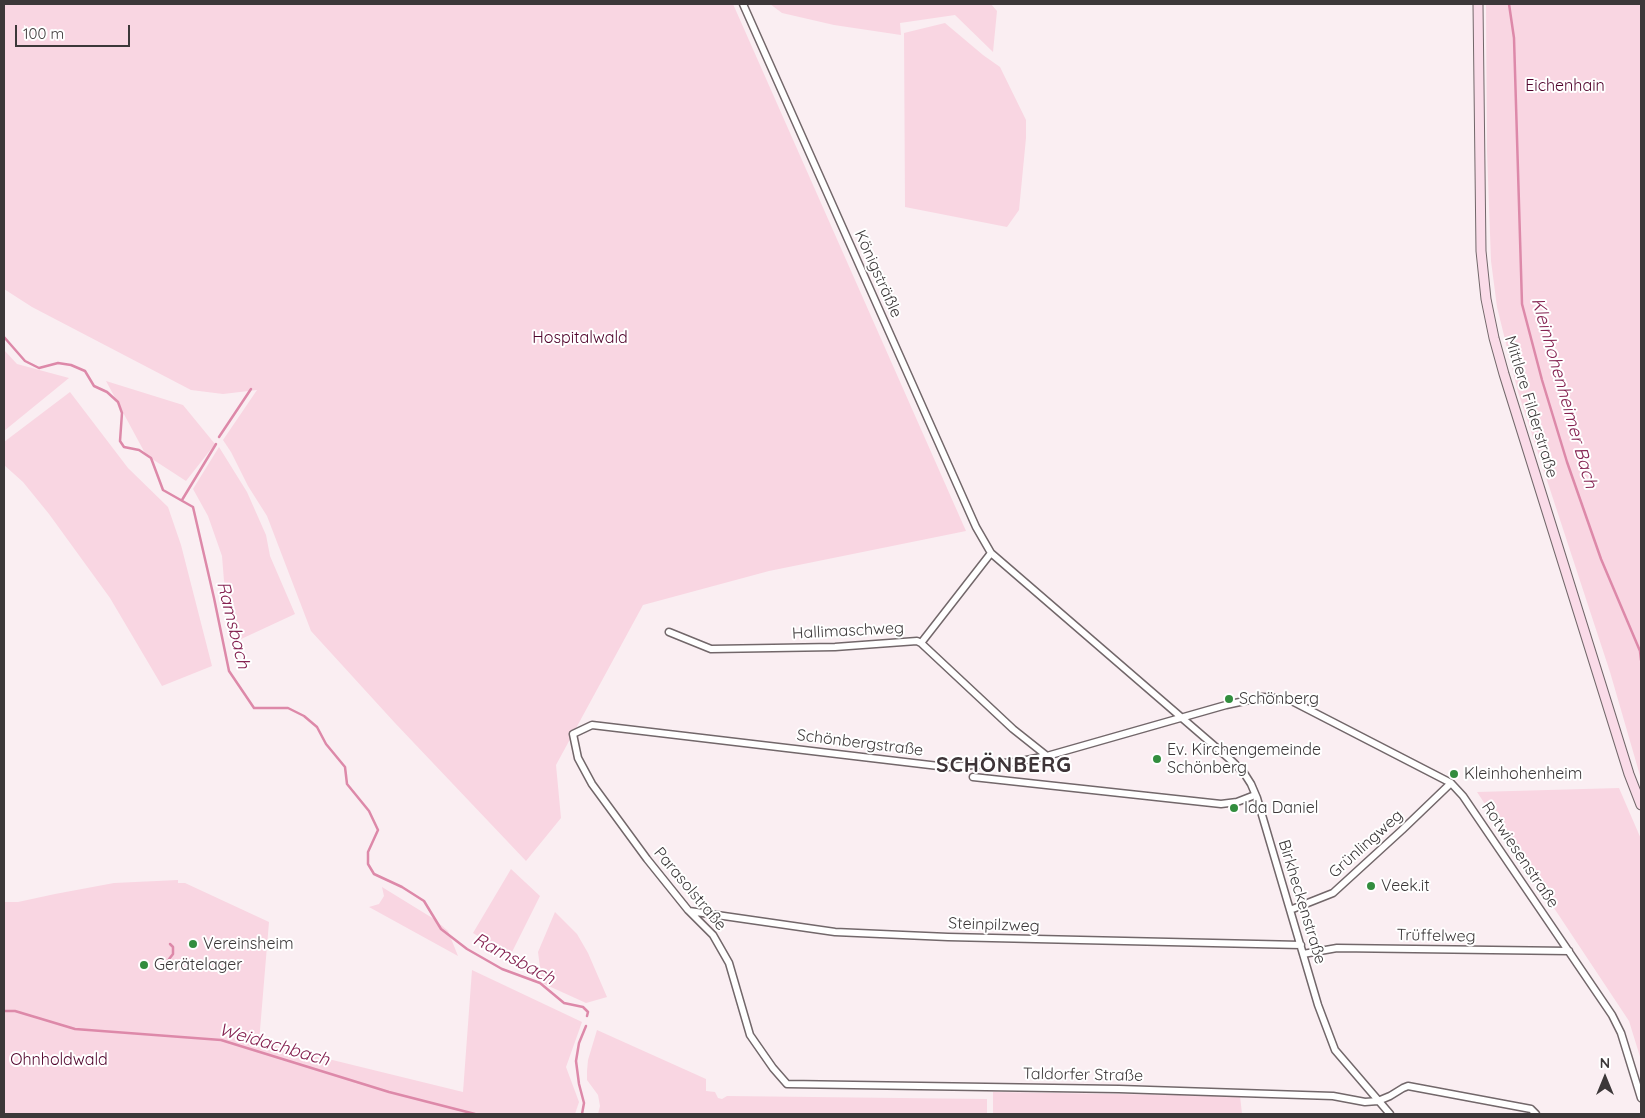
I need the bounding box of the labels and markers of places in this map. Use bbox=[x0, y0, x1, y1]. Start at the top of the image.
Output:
place label: Schönberg bbox=[1239, 689, 1319, 709]
marker: Schönberg bbox=[1223, 693, 1235, 705]
place label: Ev. Kirchengemeinde Schönberg bbox=[1167, 740, 1321, 778]
marker: Ev. Kirchengemeinde Schönberg bbox=[1151, 753, 1163, 765]
place label: Kleinhohenheim bbox=[1464, 764, 1582, 784]
marker: Kleinhohenheim bbox=[1448, 768, 1460, 780]
place label: Ida Daniel bbox=[1244, 798, 1318, 818]
marker: Ida Daniel bbox=[1228, 802, 1240, 814]
place label: Veek.it bbox=[1381, 876, 1430, 896]
marker: Veek.it bbox=[1365, 880, 1377, 892]
place label: Vereinsheim bbox=[203, 934, 293, 954]
marker: Vereinsheim bbox=[187, 938, 199, 950]
place label: Gerätelager bbox=[154, 955, 242, 975]
marker: Gerätelager bbox=[138, 959, 150, 971]

